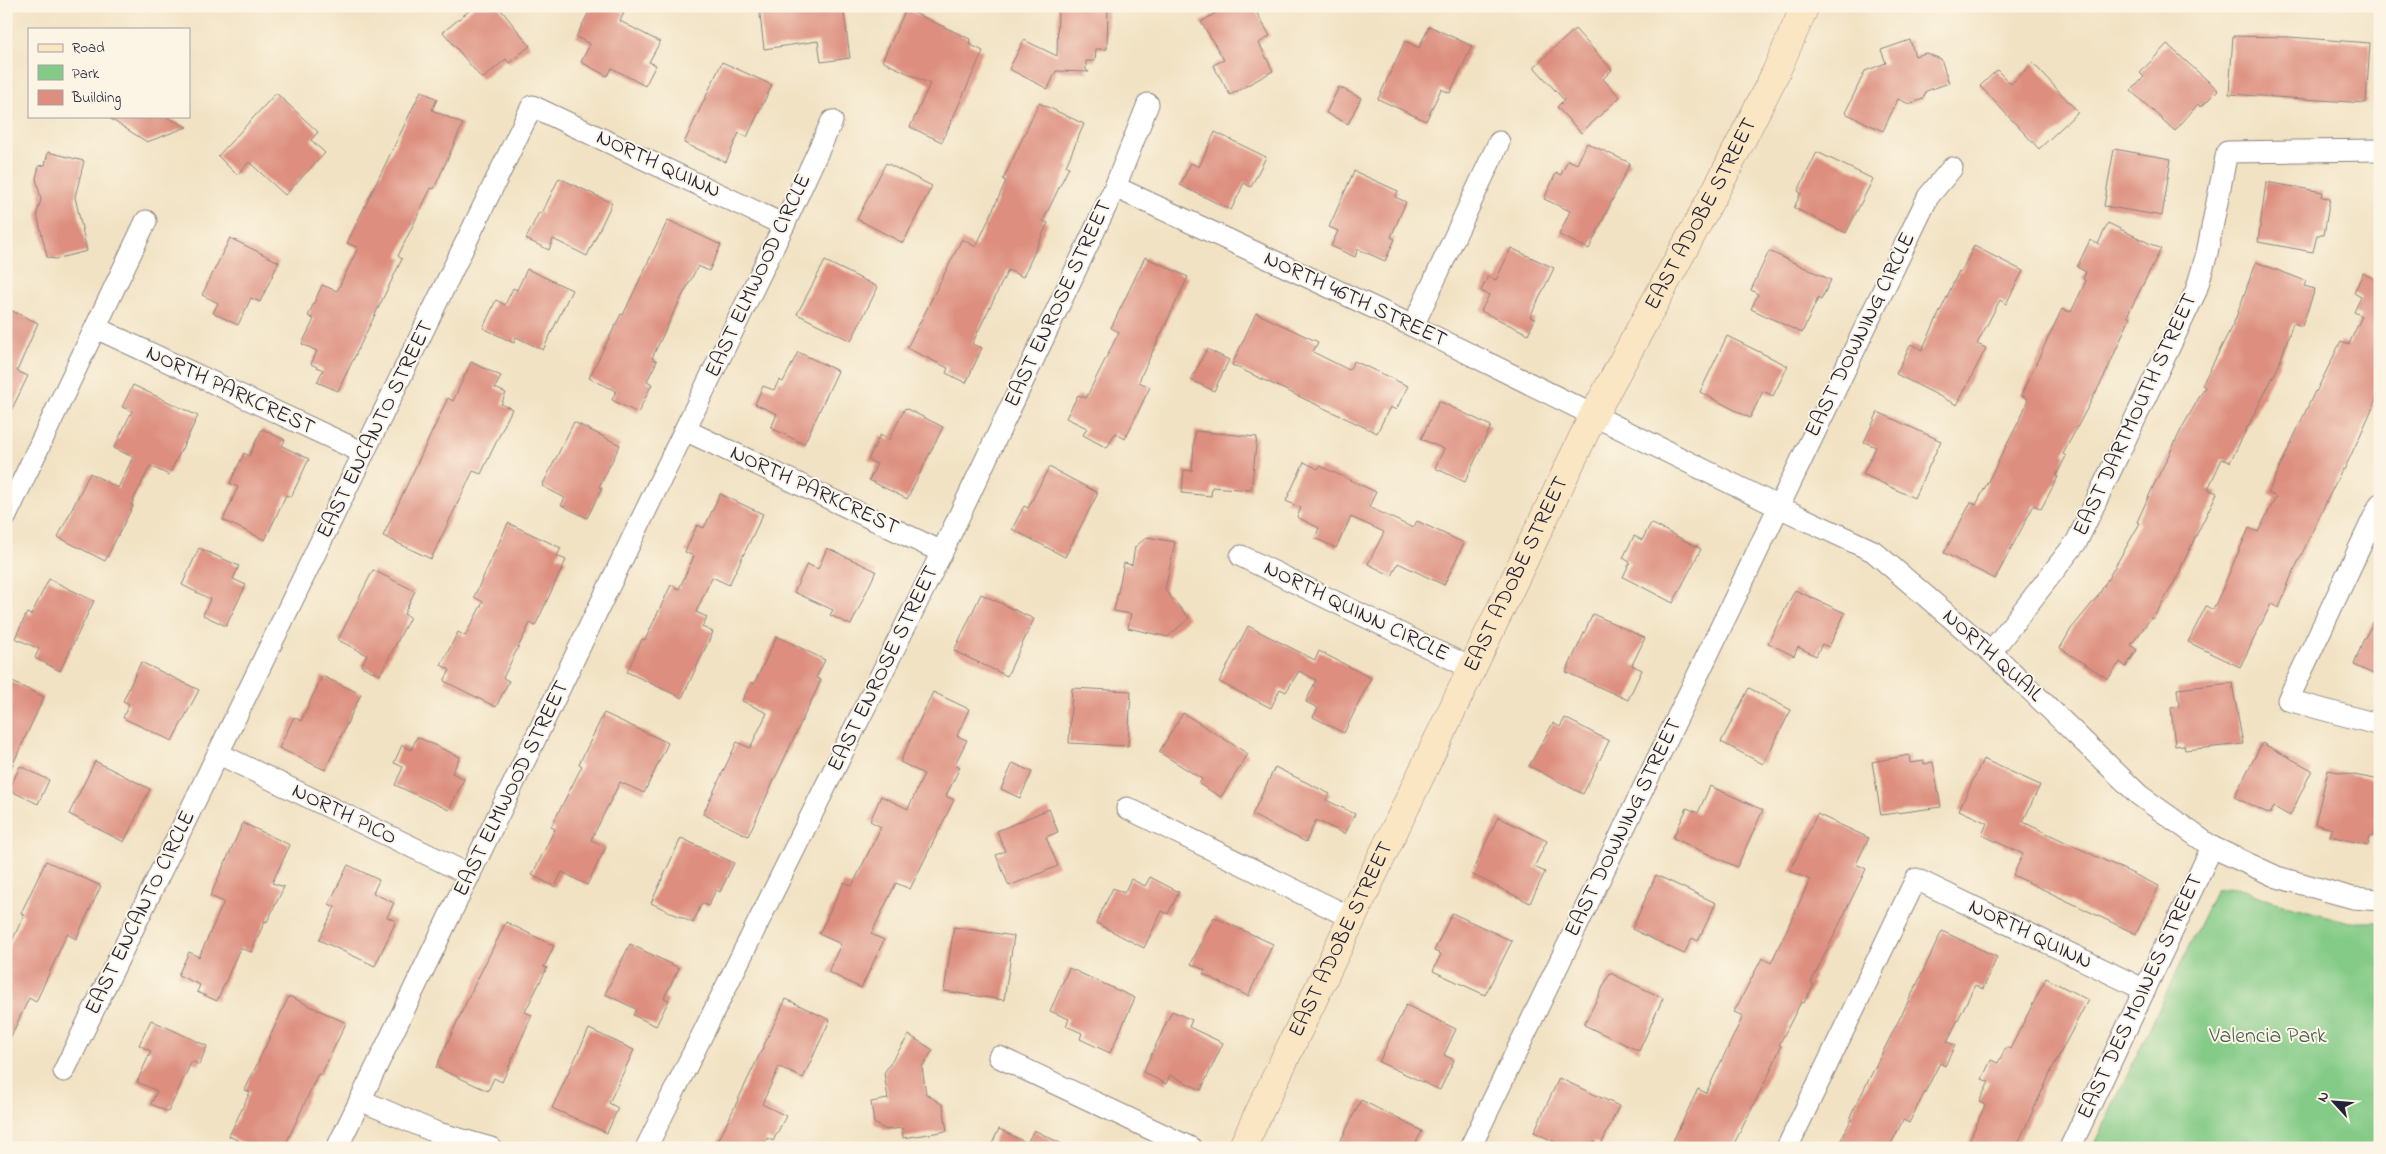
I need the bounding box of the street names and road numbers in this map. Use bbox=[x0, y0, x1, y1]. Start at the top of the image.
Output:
street label: EAST ADOBE STREET bbox=[1637, 112, 1766, 316]
street label: NORTH QUINN bbox=[591, 122, 725, 208]
street label: EAST ELMWOOD CIRCLE bbox=[698, 169, 820, 383]
street label: EAST ENROSE STREET bbox=[997, 195, 1121, 413]
street label: EAST DOWNING CIRCLE bbox=[1797, 227, 1925, 443]
street label: NORTH 46TH STREET bbox=[1258, 243, 1452, 357]
street label: EAST DARTMOUTH STREET bbox=[2066, 288, 2207, 542]
street label: EAST ENCANTO STREET bbox=[309, 315, 443, 544]
street label: NORTH PARKCREST bbox=[140, 338, 320, 444]
street label: NORTH PARKCREST bbox=[724, 438, 904, 544]
street label: EAST ADOBE STREET bbox=[1456, 471, 1578, 678]
street label: NORTH QUINN CIRCLE bbox=[1258, 553, 1454, 671]
street label: EAST ENROSE STREET bbox=[820, 560, 948, 777]
street label: NORTH QUAIL bbox=[1934, 602, 2050, 711]
street label: EAST ELMWOOD STREET bbox=[446, 675, 578, 902]
street label: EAST DOWNING STREET bbox=[1557, 713, 1691, 942]
street label: NORTH PICO bbox=[286, 776, 402, 854]
street label: EAST ENCANTO CIRCLE bbox=[78, 806, 204, 1020]
street label: EAST ADOBE STREET bbox=[1281, 836, 1403, 1043]
street label: EAST DES MOINES STREET bbox=[2070, 869, 2212, 1125]
street label: NORTH QUINN bbox=[1963, 891, 2097, 979]

